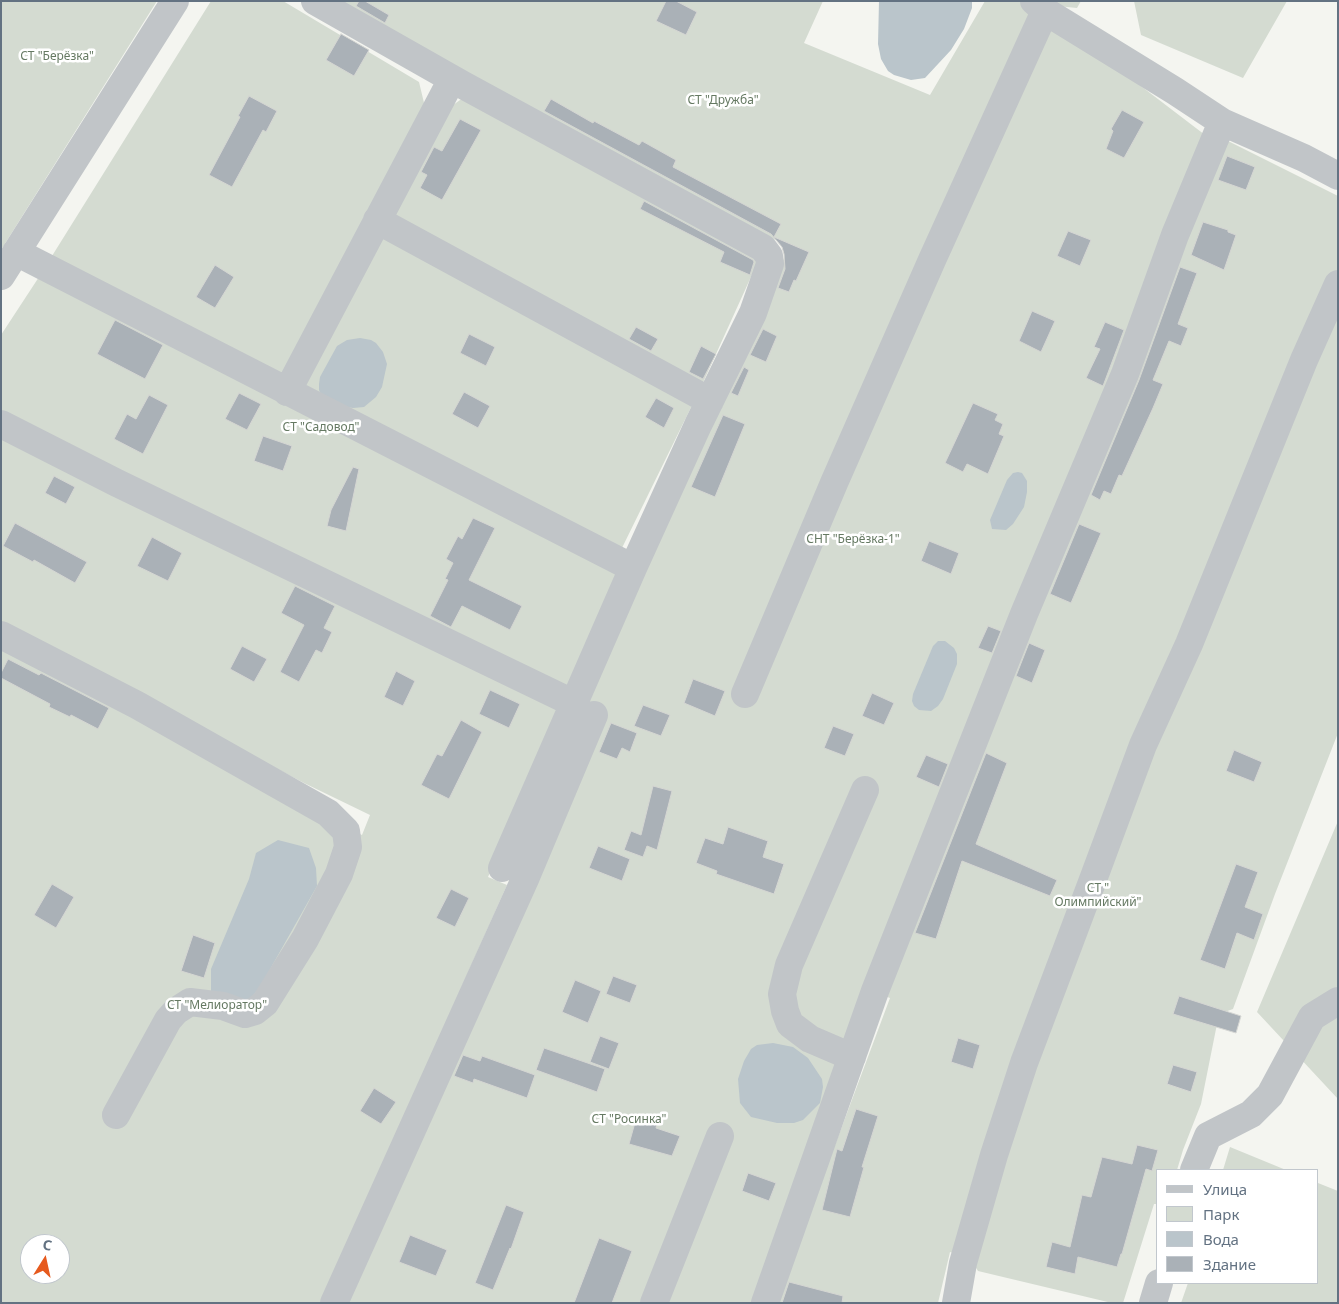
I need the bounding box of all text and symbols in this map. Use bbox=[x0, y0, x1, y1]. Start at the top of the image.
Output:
park label: СТ "Берёзка" bbox=[20, 50, 94, 64]
park label: СТ "Дружба" bbox=[687, 94, 759, 108]
park label: СТ "Садовод" bbox=[283, 421, 359, 435]
park label: СНТ "Берёзка-1" bbox=[806, 533, 900, 547]
park label: СТ " Олимпийский" bbox=[1055, 882, 1141, 910]
park label: СТ "Мелиоратор" bbox=[167, 999, 267, 1013]
park label: СТ "Росинка" bbox=[592, 1113, 666, 1127]
legend bbox=[1156, 1169, 1319, 1284]
text: Улица bbox=[1203, 1179, 1247, 1199]
text: Парк bbox=[1203, 1204, 1239, 1224]
text: Вода bbox=[1203, 1229, 1239, 1249]
north arrow bbox=[20, 1234, 70, 1284]
text: С bbox=[41, 1235, 54, 1255]
text: Здание bbox=[1203, 1254, 1256, 1274]

